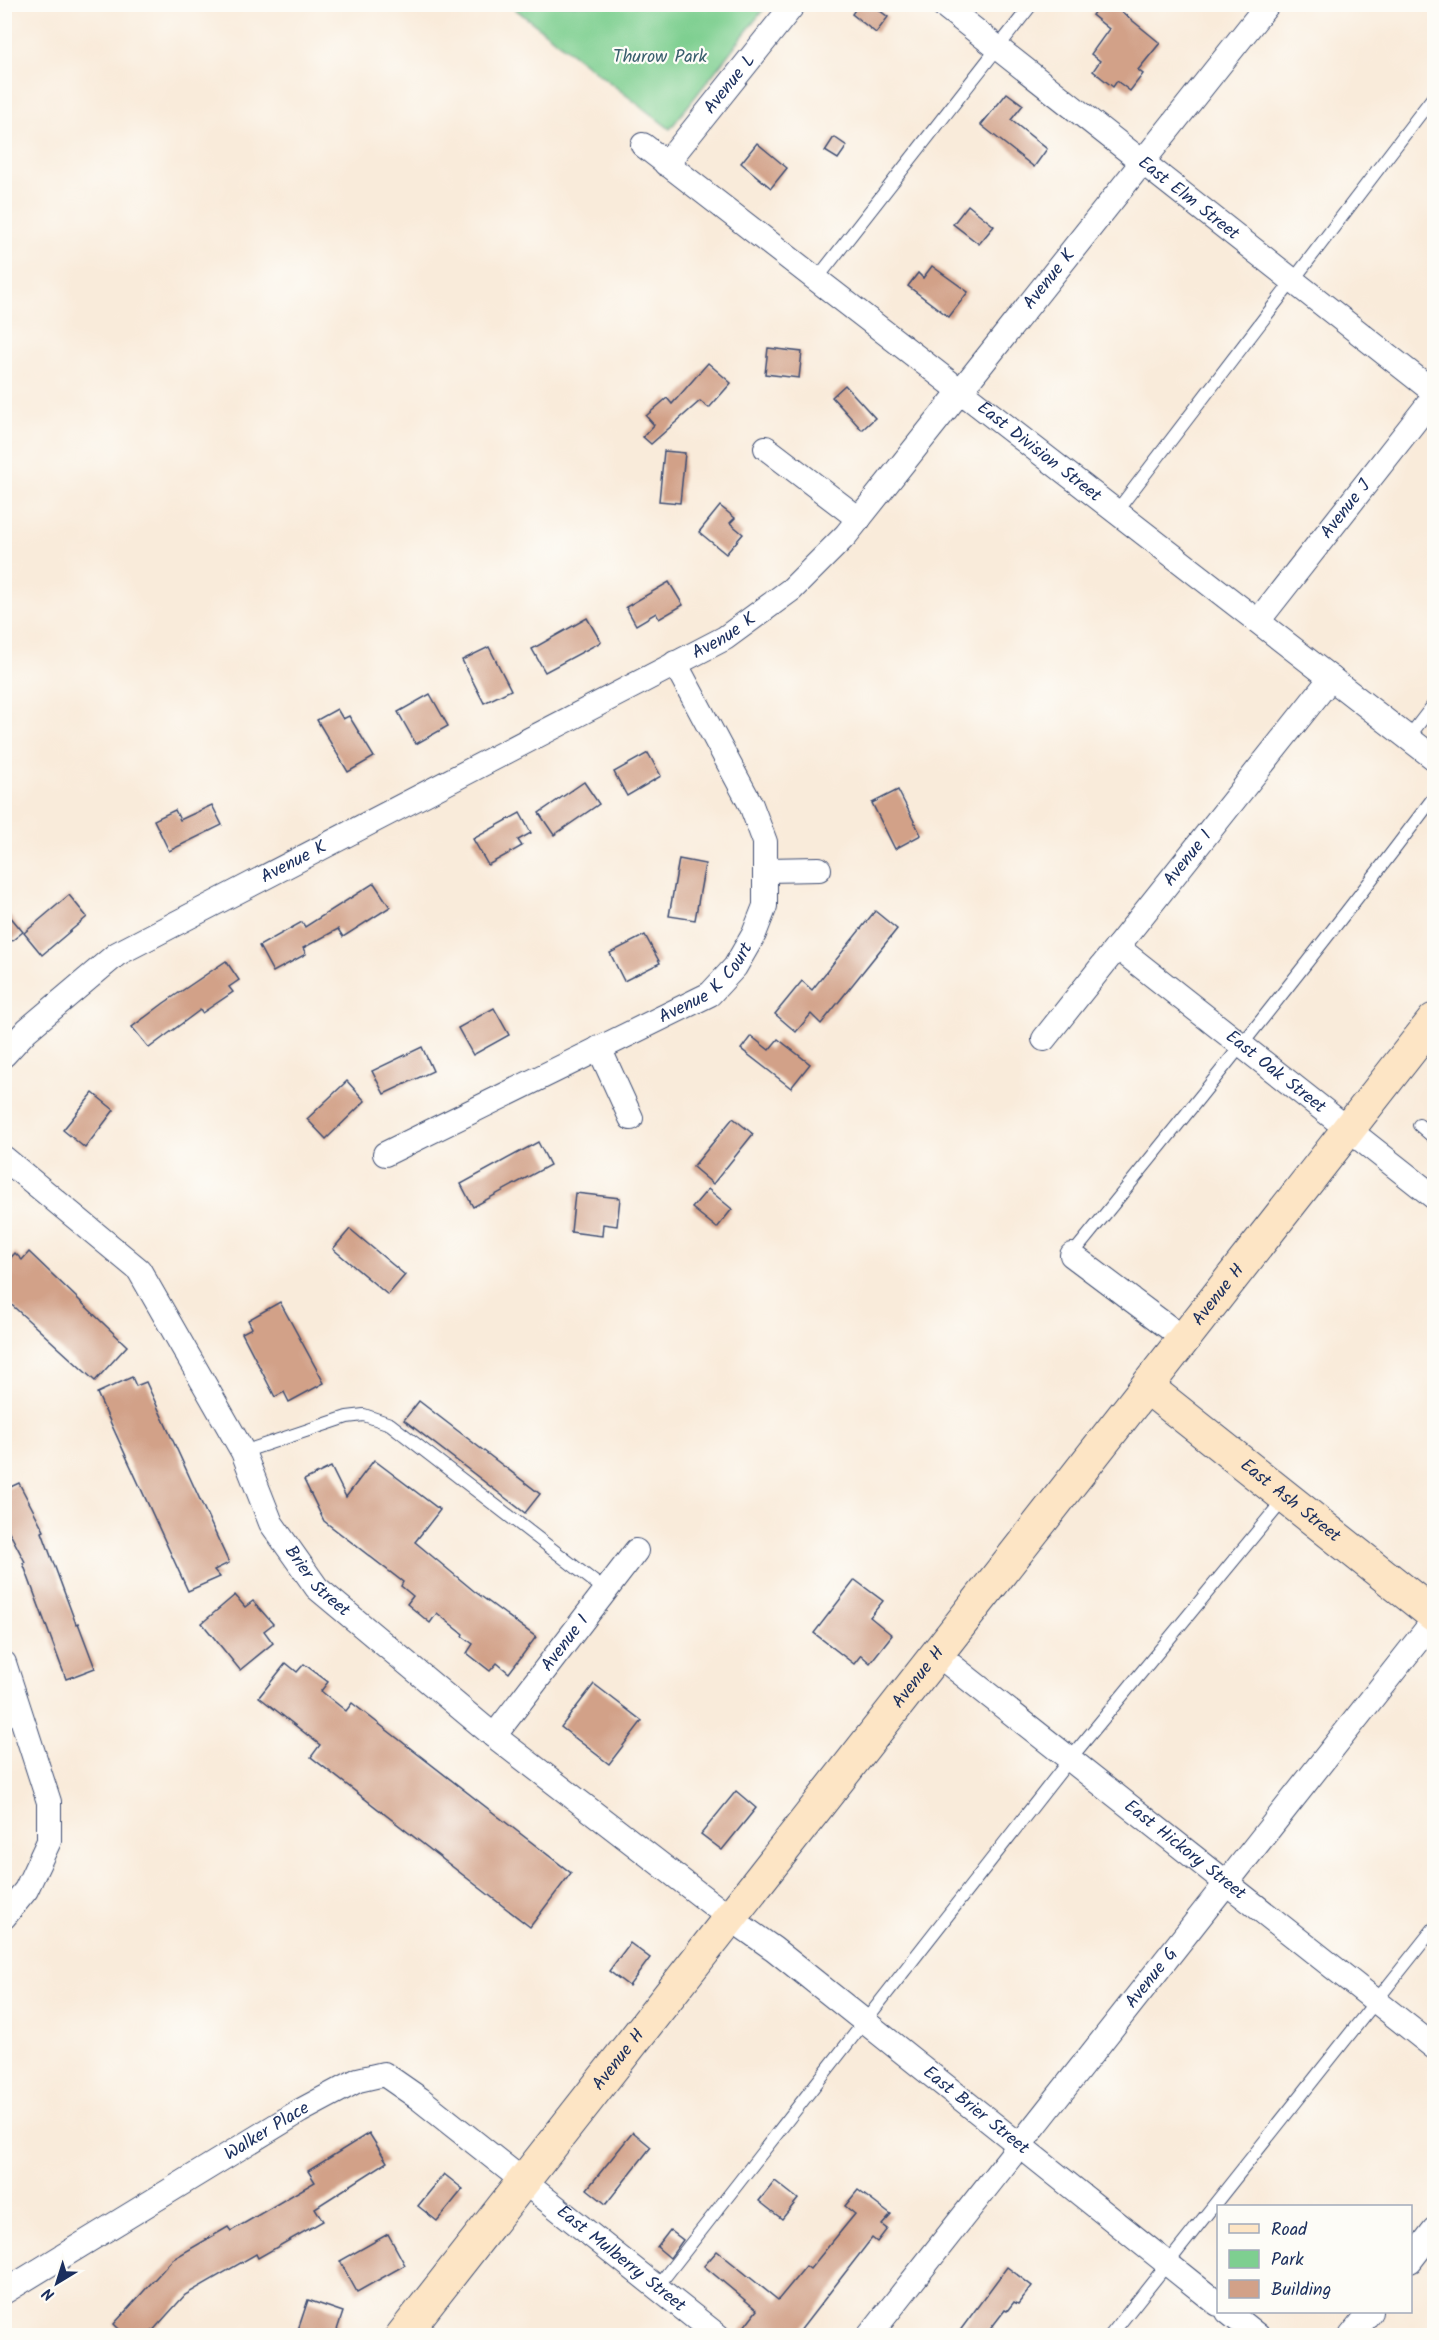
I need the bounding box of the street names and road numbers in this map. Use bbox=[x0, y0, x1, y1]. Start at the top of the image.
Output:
street label: Avenue L bbox=[696, 48, 763, 121]
street label: East Elm Street bbox=[1131, 149, 1247, 249]
street label: Avenue K bbox=[1016, 242, 1083, 316]
street label: East Division Street bbox=[970, 394, 1109, 510]
street label: Avenue J bbox=[1313, 473, 1379, 545]
street label: Avenue K bbox=[687, 605, 762, 667]
street label: Avenue I bbox=[1156, 823, 1220, 893]
street label: Avenue K bbox=[256, 833, 332, 891]
street label: Avenue K Court bbox=[654, 936, 761, 1032]
street label: East Oak Street bbox=[1219, 1023, 1333, 1122]
street label: Avenue H bbox=[1185, 1258, 1252, 1332]
street label: East Ash Street bbox=[1233, 1452, 1348, 1551]
street label: Brier Street bbox=[277, 1539, 357, 1625]
street label: Avenue I bbox=[534, 1608, 597, 1678]
street label: Avenue H bbox=[885, 1640, 952, 1715]
street label: East Hickory Street bbox=[1117, 1792, 1253, 1908]
street label: Avenue G bbox=[1118, 1941, 1185, 2015]
street label: Avenue H bbox=[585, 2022, 652, 2097]
street label: East Brier Street bbox=[916, 2059, 1036, 2163]
street label: Walker Place bbox=[218, 2094, 315, 2169]
street label: East Mulberry Street bbox=[550, 2198, 693, 2320]

